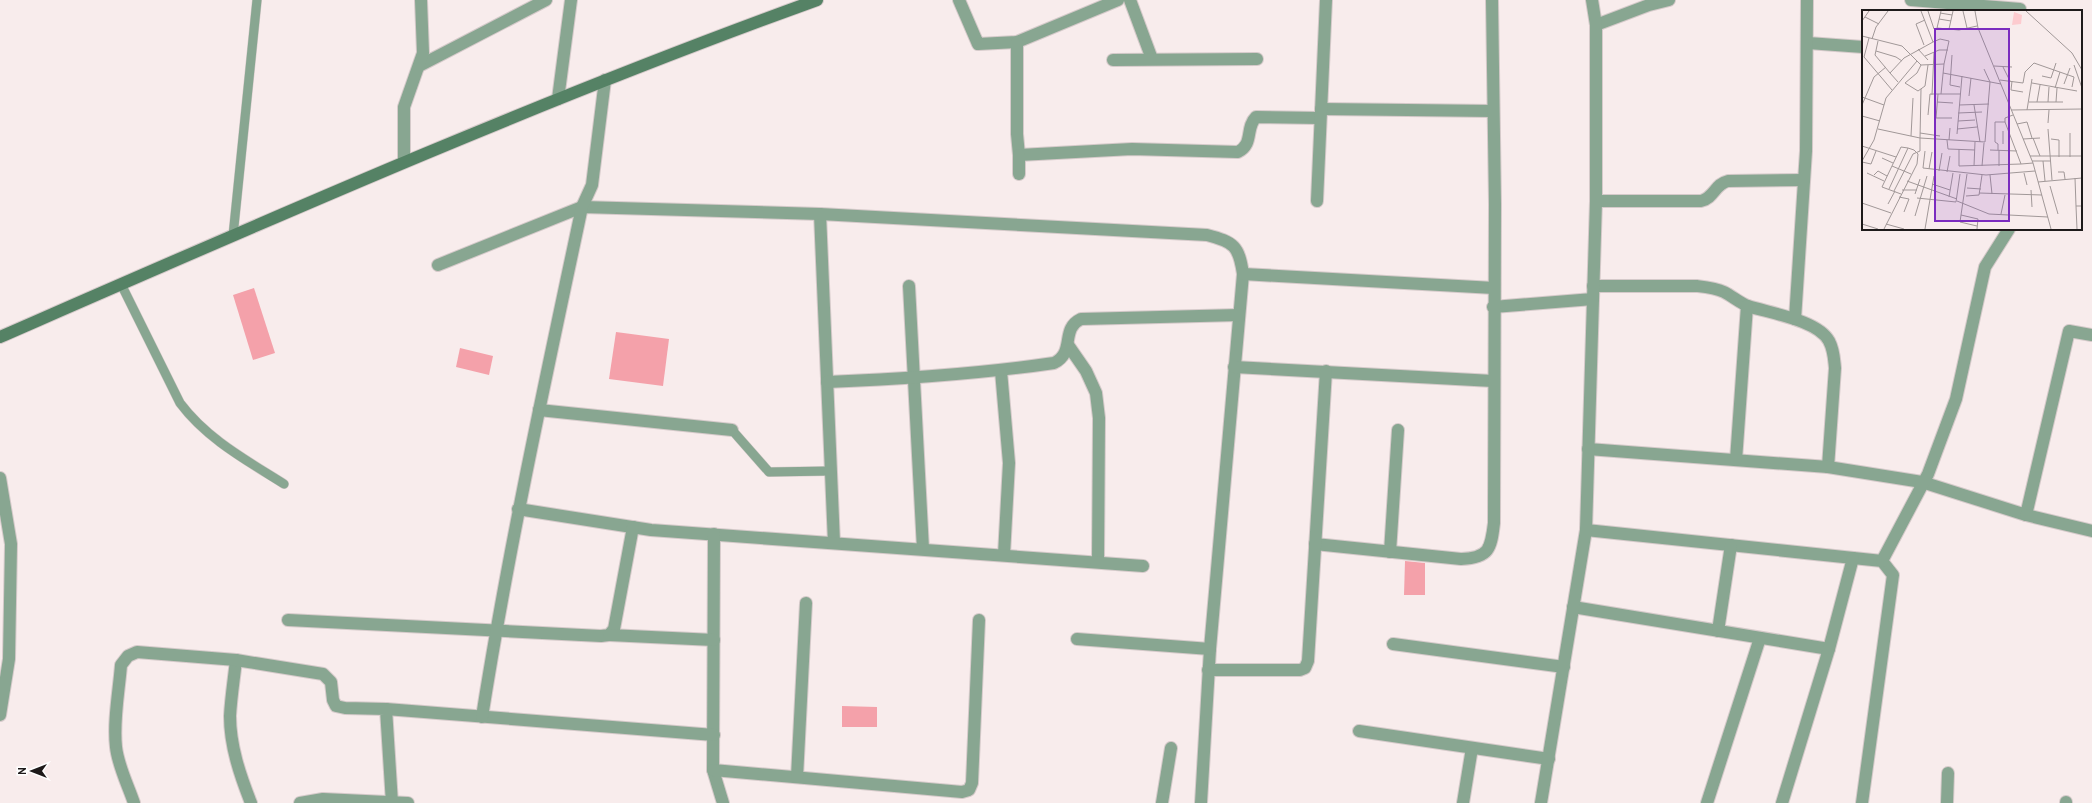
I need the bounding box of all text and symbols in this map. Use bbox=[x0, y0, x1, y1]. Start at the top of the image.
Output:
inset map bbox=[1862, 10, 2082, 230]
north arrow bbox=[12, 751, 52, 791]
text: N bbox=[16, 767, 30, 775]

